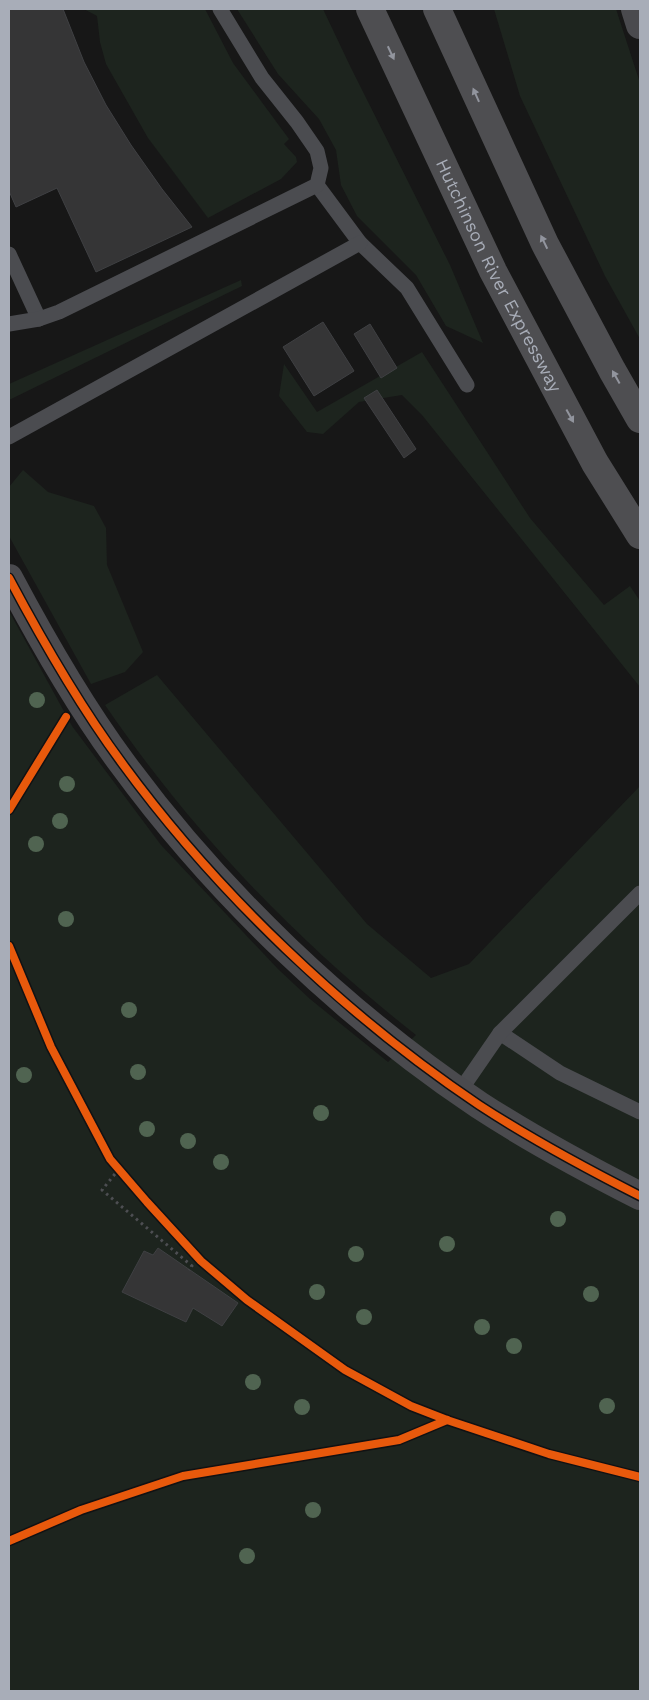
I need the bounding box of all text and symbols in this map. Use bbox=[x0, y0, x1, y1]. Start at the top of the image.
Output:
one-way arrow bbox=[387, 46, 395, 60]
one-way arrow bbox=[471, 88, 479, 102]
street label: Hutchinson River Expressway bbox=[432, 155, 567, 396]
one-way arrow bbox=[540, 235, 548, 249]
one-way arrow bbox=[611, 370, 620, 384]
one-way arrow bbox=[566, 408, 574, 423]

